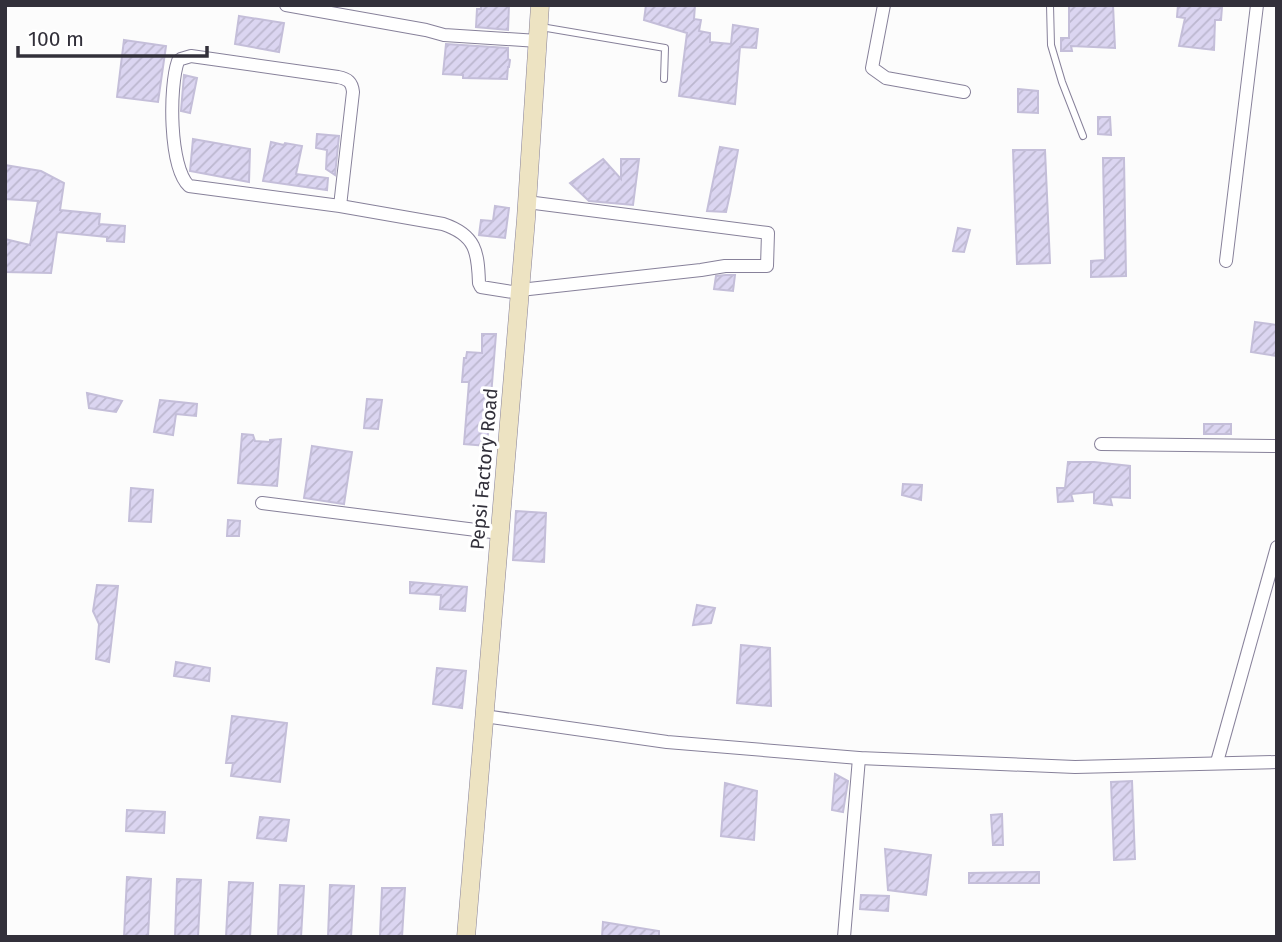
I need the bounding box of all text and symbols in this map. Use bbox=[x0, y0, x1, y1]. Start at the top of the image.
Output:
scale bar bbox=[18, 14, 206, 58]
text: 100 m bbox=[28, 26, 84, 52]
street label: Pepsi Factory Road bbox=[465, 387, 503, 551]

